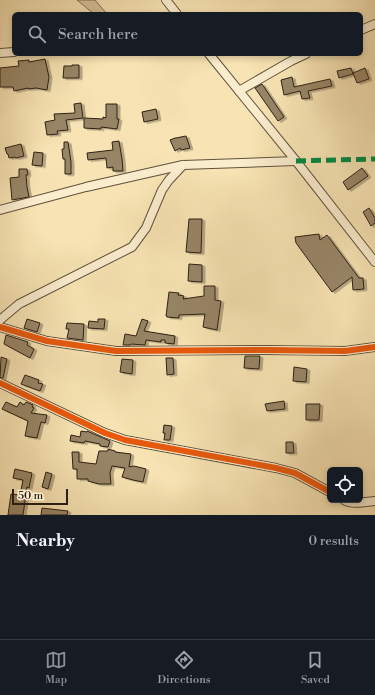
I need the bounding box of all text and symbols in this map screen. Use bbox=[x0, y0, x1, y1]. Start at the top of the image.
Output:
search box bbox=[12, 12, 363, 56]
icon: search bbox=[26, 23, 48, 45]
text: Search here bbox=[58, 25, 138, 44]
map controls bbox=[327, 467, 363, 503]
button: locate bbox=[327, 467, 363, 503]
scale bar bbox=[12, 487, 68, 506]
text: 50 m bbox=[18, 489, 43, 503]
text: Nearby bbox=[16, 530, 75, 552]
text: 0 results bbox=[308, 533, 359, 549]
tab: Map bbox=[45, 649, 67, 687]
tab: Directions bbox=[158, 649, 211, 687]
tab: Saved bbox=[301, 649, 330, 687]

